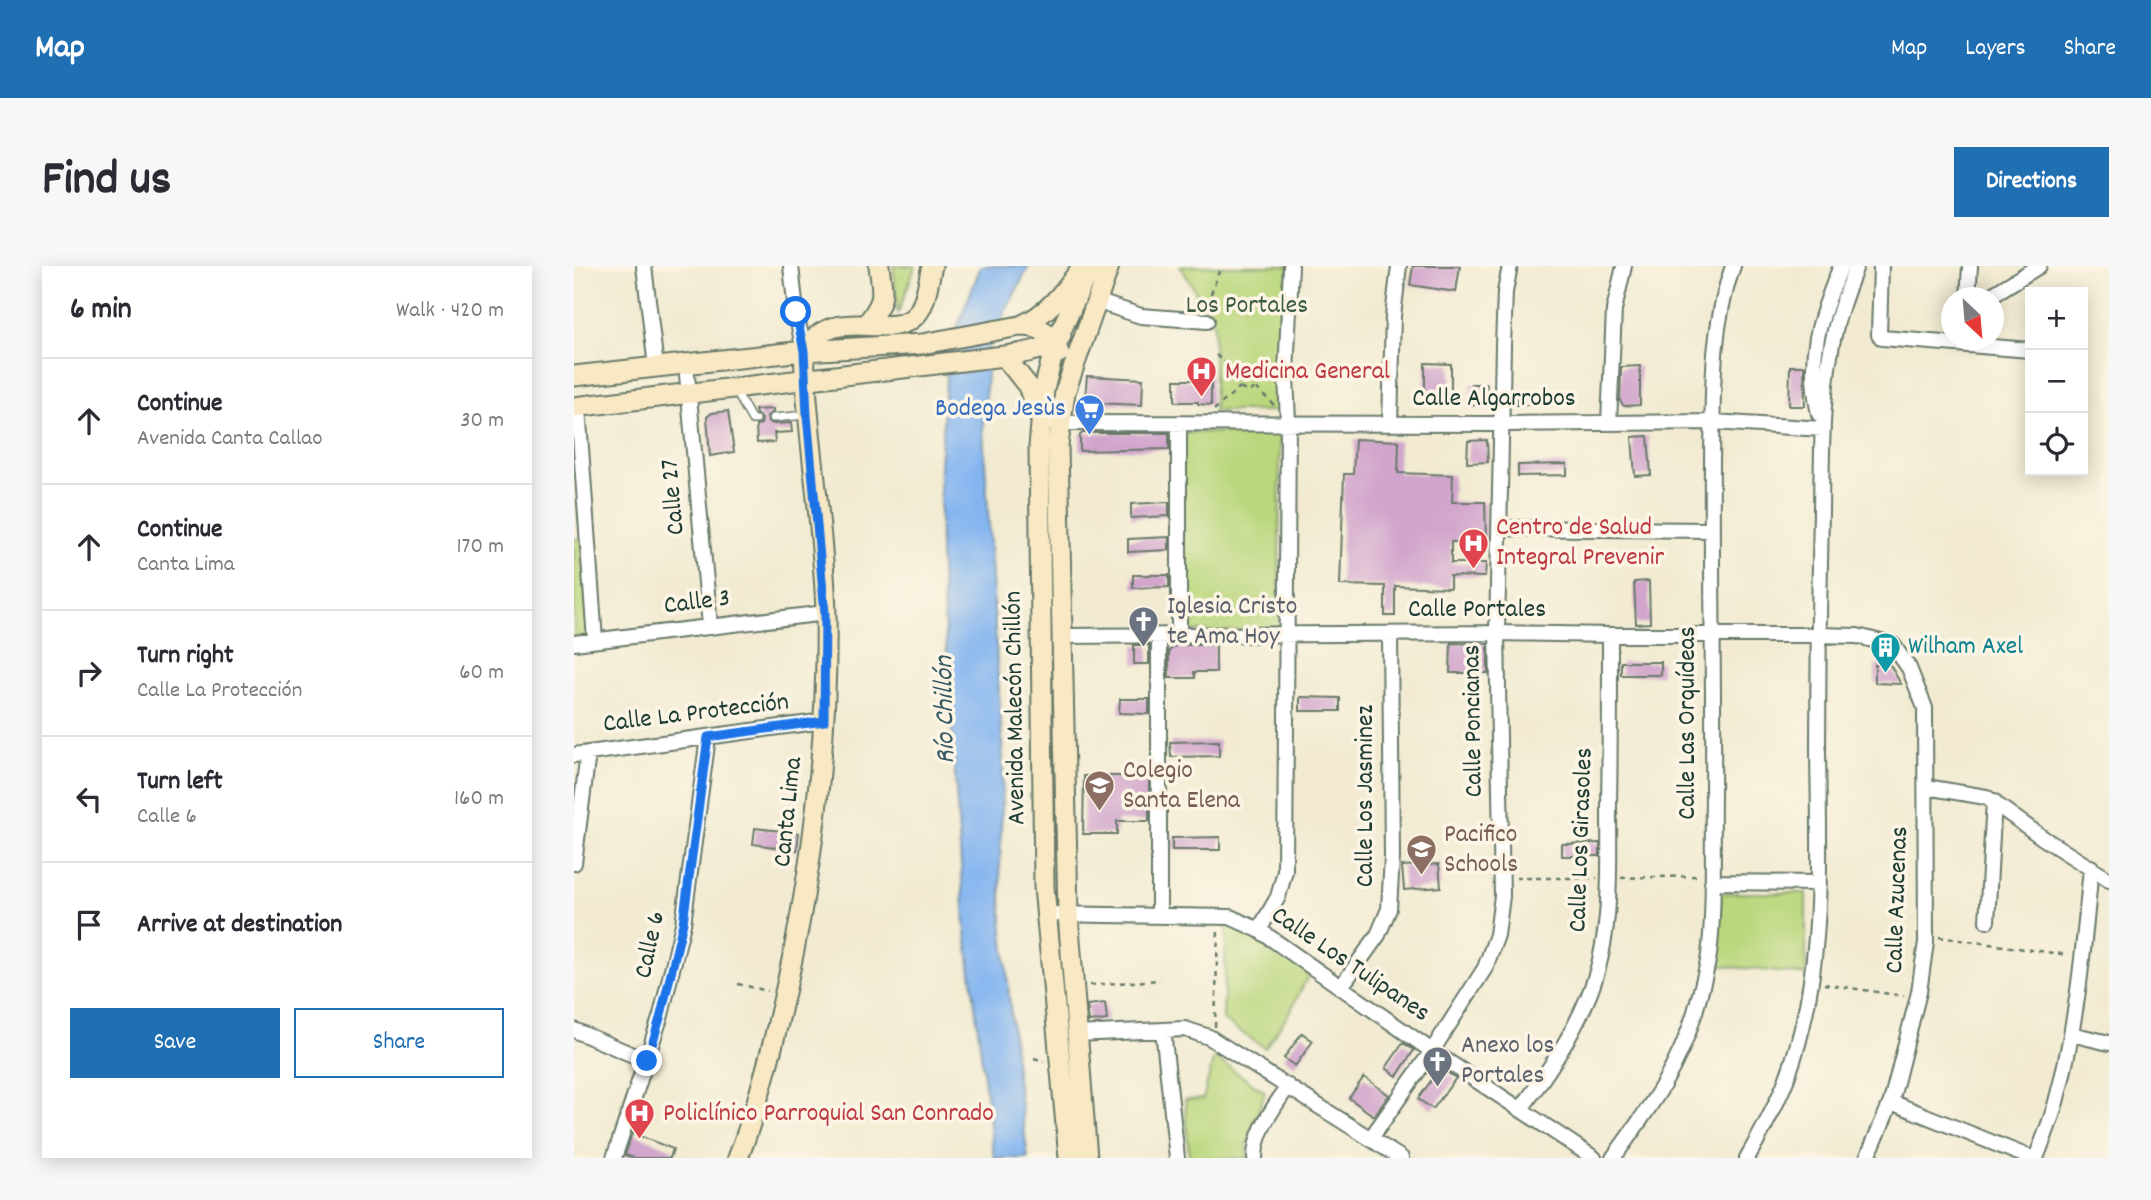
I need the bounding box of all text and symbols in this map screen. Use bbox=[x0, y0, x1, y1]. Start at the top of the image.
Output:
text: Map bbox=[35, 26, 85, 73]
text: Map bbox=[1891, 32, 1927, 66]
text: Layers bbox=[1965, 32, 2026, 66]
text: Share bbox=[2064, 32, 2116, 66]
text: Find us bbox=[42, 147, 171, 217]
button: Directions bbox=[1954, 147, 2109, 217]
north arrow bbox=[1941, 287, 2004, 350]
map controls bbox=[2025, 287, 2088, 476]
button: + bbox=[2025, 287, 2088, 350]
park label: Los Portales bbox=[1186, 288, 1308, 325]
text: 6 min bbox=[70, 290, 132, 333]
text: Walk · 420 m bbox=[396, 295, 504, 328]
route start bbox=[780, 296, 811, 327]
button: − bbox=[2025, 350, 2088, 413]
place label: Medicina General bbox=[1225, 354, 1390, 391]
hospital icon: Medicina General bbox=[1185, 355, 1219, 399]
street label: Calle Algarrobos bbox=[1412, 381, 1576, 418]
text: Continue bbox=[137, 386, 222, 423]
place label: Bodega Jesùs bbox=[935, 391, 1066, 428]
supermarket icon: Bodega Jesùs bbox=[1072, 392, 1106, 436]
icon: ahead bbox=[70, 402, 108, 440]
text: 30 m bbox=[460, 405, 504, 438]
button: locate bbox=[2025, 413, 2088, 476]
text: Avenida Canta Callao bbox=[137, 423, 322, 456]
street label: Calle 27 bbox=[652, 457, 696, 537]
place label: Centro de Salud Integral Prevenir bbox=[1496, 510, 1664, 577]
text: Continue bbox=[137, 512, 222, 549]
hospital icon: Centro de Salud Integral Prevenir bbox=[1456, 526, 1490, 570]
icon: ahead bbox=[70, 528, 108, 566]
text: 170 m bbox=[457, 531, 504, 564]
text: Canta Lima bbox=[137, 549, 235, 582]
street label: Calle 3 bbox=[662, 581, 732, 625]
place label: Iglesia Cristo te Ama Hoy bbox=[1167, 589, 1297, 656]
street label: Avenida Malecón Chillón bbox=[995, 591, 1037, 825]
street label: Calle Portales bbox=[1408, 592, 1546, 629]
church icon: Iglesia Cristo te Ama Hoy bbox=[1127, 605, 1161, 649]
street label: Calle Las Orquídeas bbox=[1670, 626, 1707, 820]
place label: Wilham Axel bbox=[1908, 629, 2023, 666]
building icon: Wilham Axel bbox=[1868, 630, 1902, 674]
text: Turn right bbox=[137, 638, 234, 675]
street label: Calle Poncianas bbox=[1454, 644, 1494, 798]
icon: right bbox=[70, 654, 108, 692]
water label: Río Chillón bbox=[926, 655, 968, 764]
text: 60 m bbox=[459, 657, 504, 690]
text: Calle La Protección bbox=[137, 675, 302, 708]
street label: Calle La Protección bbox=[601, 684, 791, 744]
street label: Calle Los Jasminez bbox=[1348, 705, 1385, 887]
street label: Calle Los Girasoles bbox=[1560, 747, 1604, 933]
place label: Colegio Santa Elena bbox=[1123, 753, 1241, 820]
street label: Canta Lima bbox=[765, 754, 813, 869]
text: Turn left bbox=[137, 764, 223, 801]
school or university icon: Colegio Santa Elena bbox=[1083, 769, 1117, 813]
icon: left bbox=[70, 780, 108, 818]
text: 160 m bbox=[454, 783, 504, 816]
text: Calle 6 bbox=[137, 801, 197, 834]
place label: Pacifico Schools bbox=[1444, 817, 1518, 884]
street label: Calle Azucenas bbox=[1877, 826, 1919, 974]
school or university icon: Pacifico Schools bbox=[1404, 833, 1438, 877]
street label: Calle Los Tulipanes bbox=[1263, 898, 1437, 1032]
icon: arrive bbox=[70, 906, 108, 944]
text: Arrive at destination bbox=[137, 907, 342, 944]
street label: Calle 6 bbox=[626, 908, 676, 982]
button: Save bbox=[70, 1008, 280, 1078]
button: Share bbox=[294, 1008, 504, 1078]
place label: Anexo los Portales bbox=[1461, 1028, 1555, 1095]
church icon: Anexo los Portales bbox=[1421, 1044, 1455, 1088]
route end bbox=[631, 1045, 662, 1076]
place label: Policlínico Parroquial San Conrado bbox=[663, 1096, 994, 1133]
hospital icon: Policlínico Parroquial San Conrado bbox=[623, 1097, 657, 1141]

